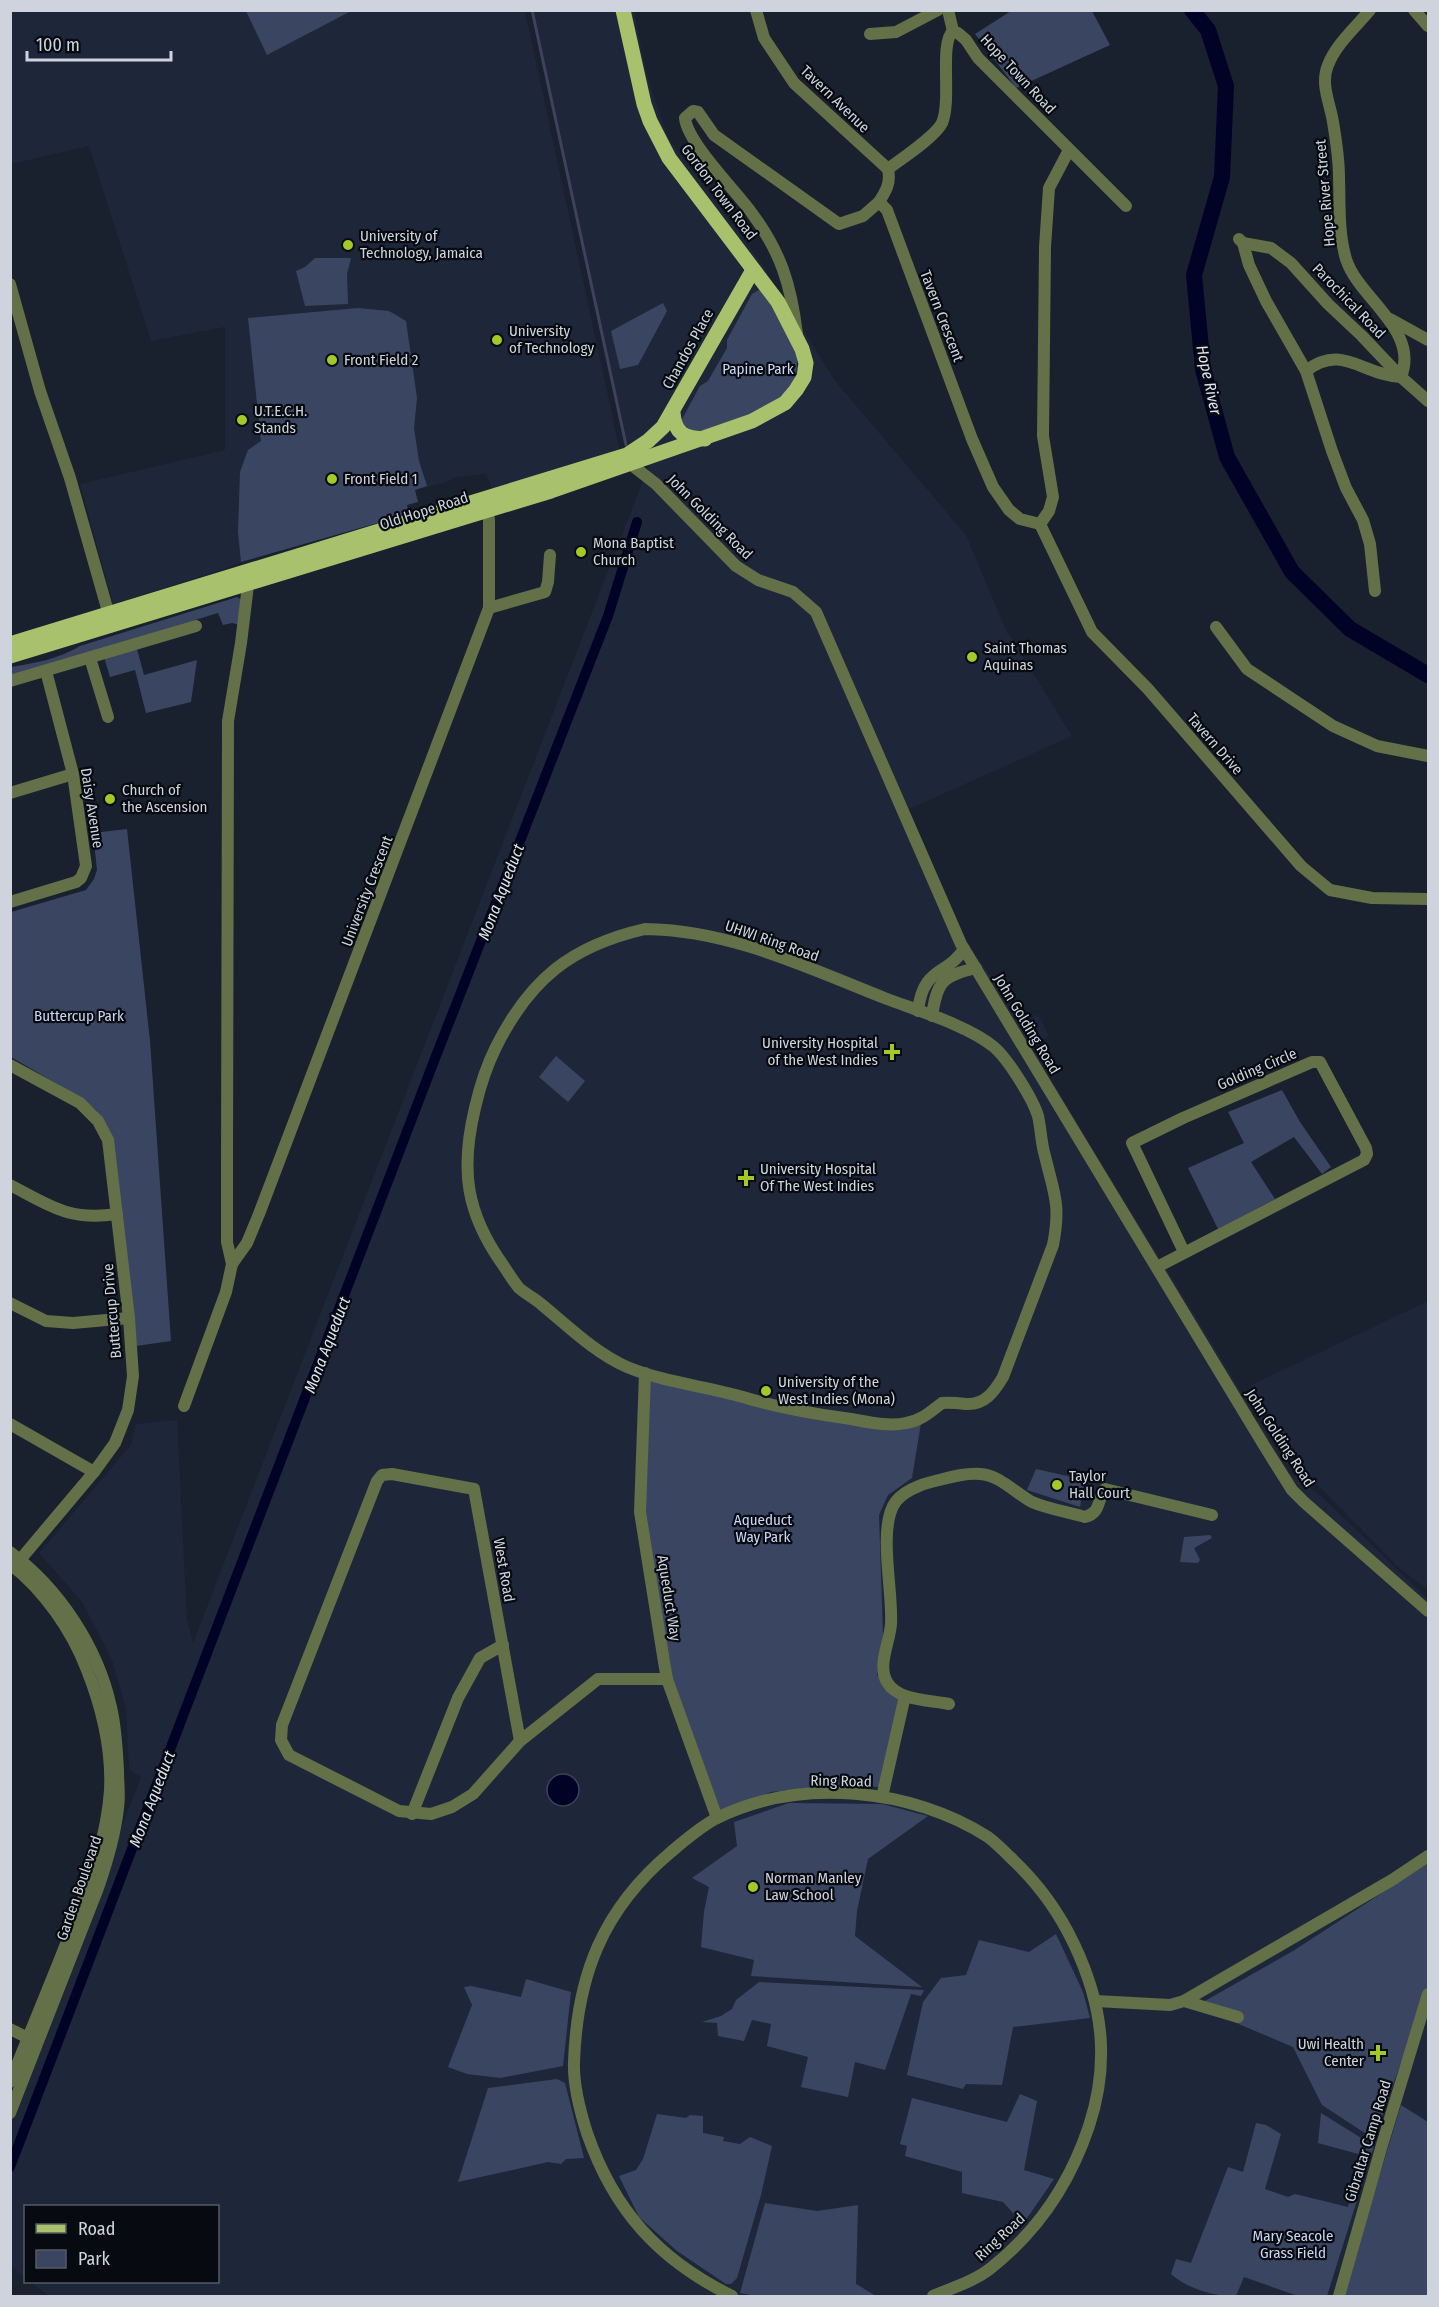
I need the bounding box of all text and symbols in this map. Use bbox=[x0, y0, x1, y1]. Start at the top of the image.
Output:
scale bar bbox=[27, 24, 171, 62]
street label: Hope Town Road bbox=[977, 30, 1059, 118]
text: 100 m bbox=[36, 34, 80, 56]
street label: Tavern Avenue bbox=[797, 62, 873, 136]
street label: Hope River Street bbox=[1311, 139, 1339, 247]
street label: Gordon Town Road bbox=[677, 141, 761, 243]
place label: University of Technology, Jamaica bbox=[360, 227, 483, 262]
marker: University of Technology, Jamaica bbox=[341, 238, 355, 252]
street label: Parochical Road bbox=[1309, 260, 1389, 342]
street label: Tavern Crescent bbox=[916, 268, 968, 364]
street label: Chandos Place bbox=[659, 306, 717, 392]
place label: University of Technology bbox=[509, 322, 594, 357]
marker: University of Technology bbox=[490, 333, 504, 347]
water label: Hope River bbox=[1192, 343, 1226, 417]
place label: Front Field 2 bbox=[344, 351, 419, 369]
marker: Front Field 2 bbox=[325, 353, 339, 367]
park label: Papine Park bbox=[722, 360, 794, 378]
place label: U.T.E.C.H. Stands bbox=[254, 402, 307, 437]
marker: U.T.E.C.H. Stands bbox=[235, 413, 249, 427]
place label: Front Field 1 bbox=[344, 470, 418, 488]
street label: John Golding Road bbox=[664, 471, 756, 563]
marker: Front Field 1 bbox=[325, 472, 339, 486]
street label: Old Hope Road bbox=[378, 488, 470, 534]
place label: Mona Baptist Church bbox=[593, 534, 674, 569]
marker: Mona Baptist Church bbox=[574, 545, 588, 559]
place label: Saint Thomas Aquinas bbox=[984, 639, 1067, 674]
marker: Saint Thomas Aquinas bbox=[965, 650, 979, 664]
street label: Tavern Drive bbox=[1183, 710, 1247, 778]
street label: Daisy Avenue bbox=[77, 766, 107, 850]
place label: Church of the Ascension bbox=[122, 781, 207, 816]
marker: Church of the Ascension bbox=[103, 792, 117, 806]
street label: University Crescent bbox=[338, 833, 396, 949]
water label: Mona Aqueduct bbox=[474, 841, 528, 943]
street label: UHWI Ring Road bbox=[723, 917, 821, 965]
street label: John Golding Road bbox=[990, 971, 1064, 1077]
park label: Buttercup Park bbox=[34, 1007, 124, 1025]
place label: University Hospital of the West Indies bbox=[762, 1034, 878, 1069]
marker: University Hospital of the West Indies bbox=[883, 1043, 901, 1061]
street label: Golding Circle bbox=[1215, 1044, 1299, 1094]
place label: University Hospital Of The West Indies bbox=[760, 1160, 876, 1195]
marker: University Hospital Of The West Indies bbox=[737, 1169, 755, 1187]
street label: Buttercup Drive bbox=[99, 1263, 125, 1359]
water label: Mona Aqueduct bbox=[300, 1294, 354, 1396]
place label: University of the West Indies (Mona) bbox=[778, 1373, 895, 1408]
marker: University of the West Indies (Mona) bbox=[759, 1384, 773, 1398]
street label: John Golding Road bbox=[1242, 1386, 1318, 1490]
place label: Taylor Hall Court bbox=[1069, 1467, 1130, 1502]
marker: Taylor Hall Court bbox=[1050, 1478, 1064, 1492]
park label: Aqueduct Way Park bbox=[734, 1511, 792, 1546]
street label: West Road bbox=[490, 1537, 518, 1603]
street label: Aqueduct Way bbox=[653, 1554, 685, 1642]
water label: Mona Aqueduct bbox=[125, 1748, 179, 1850]
street label: Ring Road bbox=[810, 1771, 872, 1791]
street label: Garden Boulevard bbox=[53, 1833, 105, 1943]
place label: Norman Manley Law School bbox=[765, 1869, 862, 1904]
marker: Norman Manley Law School bbox=[746, 1880, 760, 1894]
place label: Uwi Health Center bbox=[1298, 2035, 1365, 2070]
marker: Uwi Health Center bbox=[1369, 2044, 1387, 2062]
street label: Gibraltar Camp Road bbox=[1341, 2078, 1395, 2204]
legend bbox=[24, 2205, 219, 2283]
street label: Ring Road bbox=[971, 2209, 1029, 2265]
text: Road bbox=[78, 2218, 115, 2240]
park label: Mary Seacole Grass Field bbox=[1253, 2227, 1333, 2262]
text: Park bbox=[78, 2248, 111, 2270]

